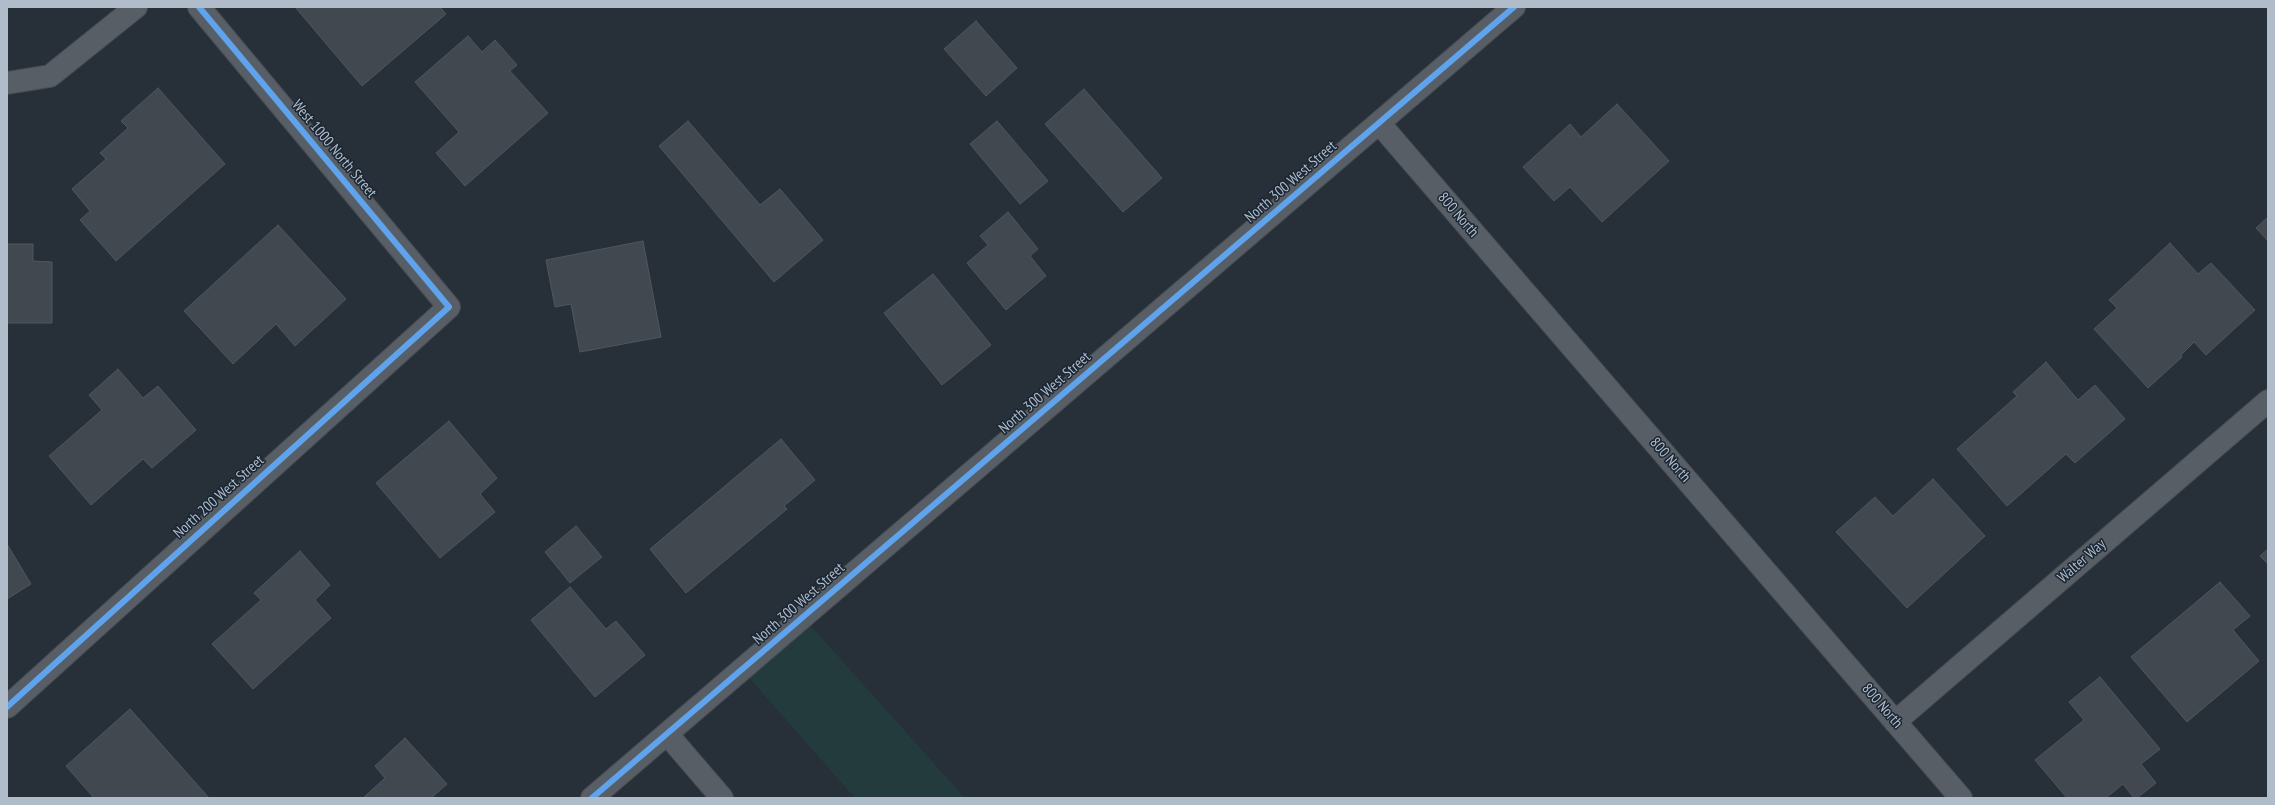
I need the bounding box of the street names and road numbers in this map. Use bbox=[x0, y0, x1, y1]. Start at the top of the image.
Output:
street label: West 1000 North Street bbox=[288, 96, 380, 202]
street label: North 300 West Street bbox=[1242, 137, 1340, 227]
street label: 800 North bbox=[1434, 189, 1482, 241]
street label: North 300 West Street bbox=[996, 348, 1094, 438]
street label: 800 North bbox=[1646, 434, 1694, 486]
street label: North 200 West Street bbox=[170, 452, 268, 542]
street label: Walter Way bbox=[2054, 535, 2110, 587]
street label: North 300 West Street bbox=[750, 559, 848, 649]
street label: 800 North bbox=[1858, 680, 1906, 732]

